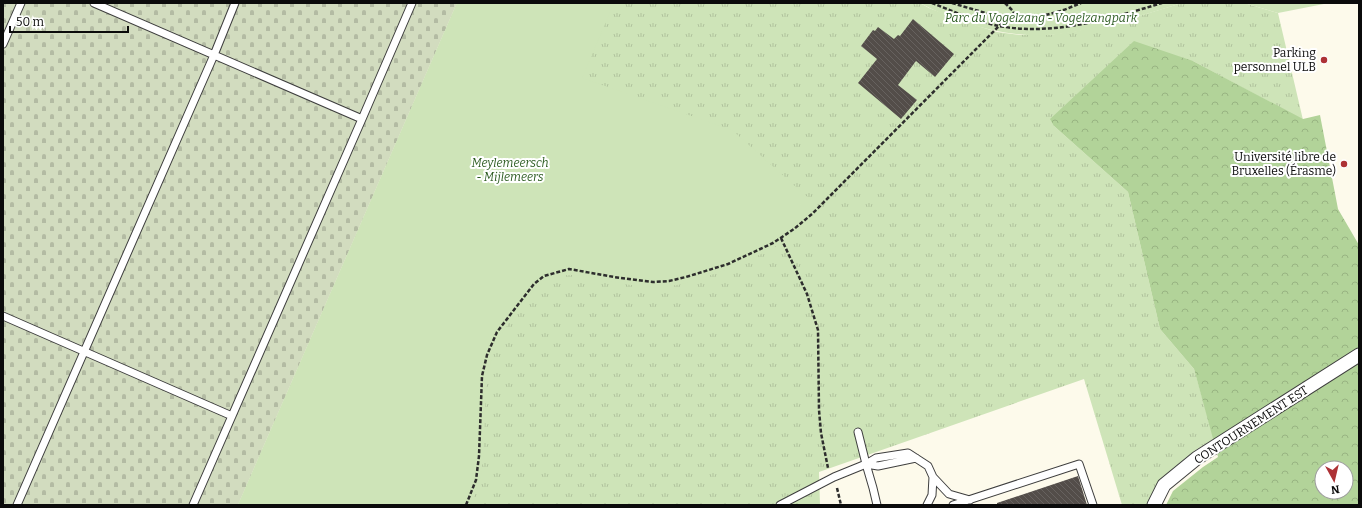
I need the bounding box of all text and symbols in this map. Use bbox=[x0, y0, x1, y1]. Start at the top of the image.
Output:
scale bar bbox=[10, 8, 128, 34]
park label: Parc du Vogelzang - Vogelzangpark bbox=[945, 11, 1138, 25]
text: 50 m bbox=[16, 15, 45, 29]
place label: Parking personnel ULB bbox=[1234, 46, 1316, 74]
marker: Parking personnel ULB bbox=[1319, 55, 1329, 65]
place label: Université libre de Bruxelles (Érasme) bbox=[1232, 150, 1336, 178]
park label: Meylemeersch - Mijlemeers bbox=[471, 156, 549, 184]
marker: Université libre de Bruxelles (Érasme) bbox=[1339, 159, 1349, 169]
street label: CONTOURNEMENT EST bbox=[1191, 383, 1311, 467]
north arrow bbox=[1314, 460, 1354, 500]
text: N bbox=[1330, 482, 1340, 497]

